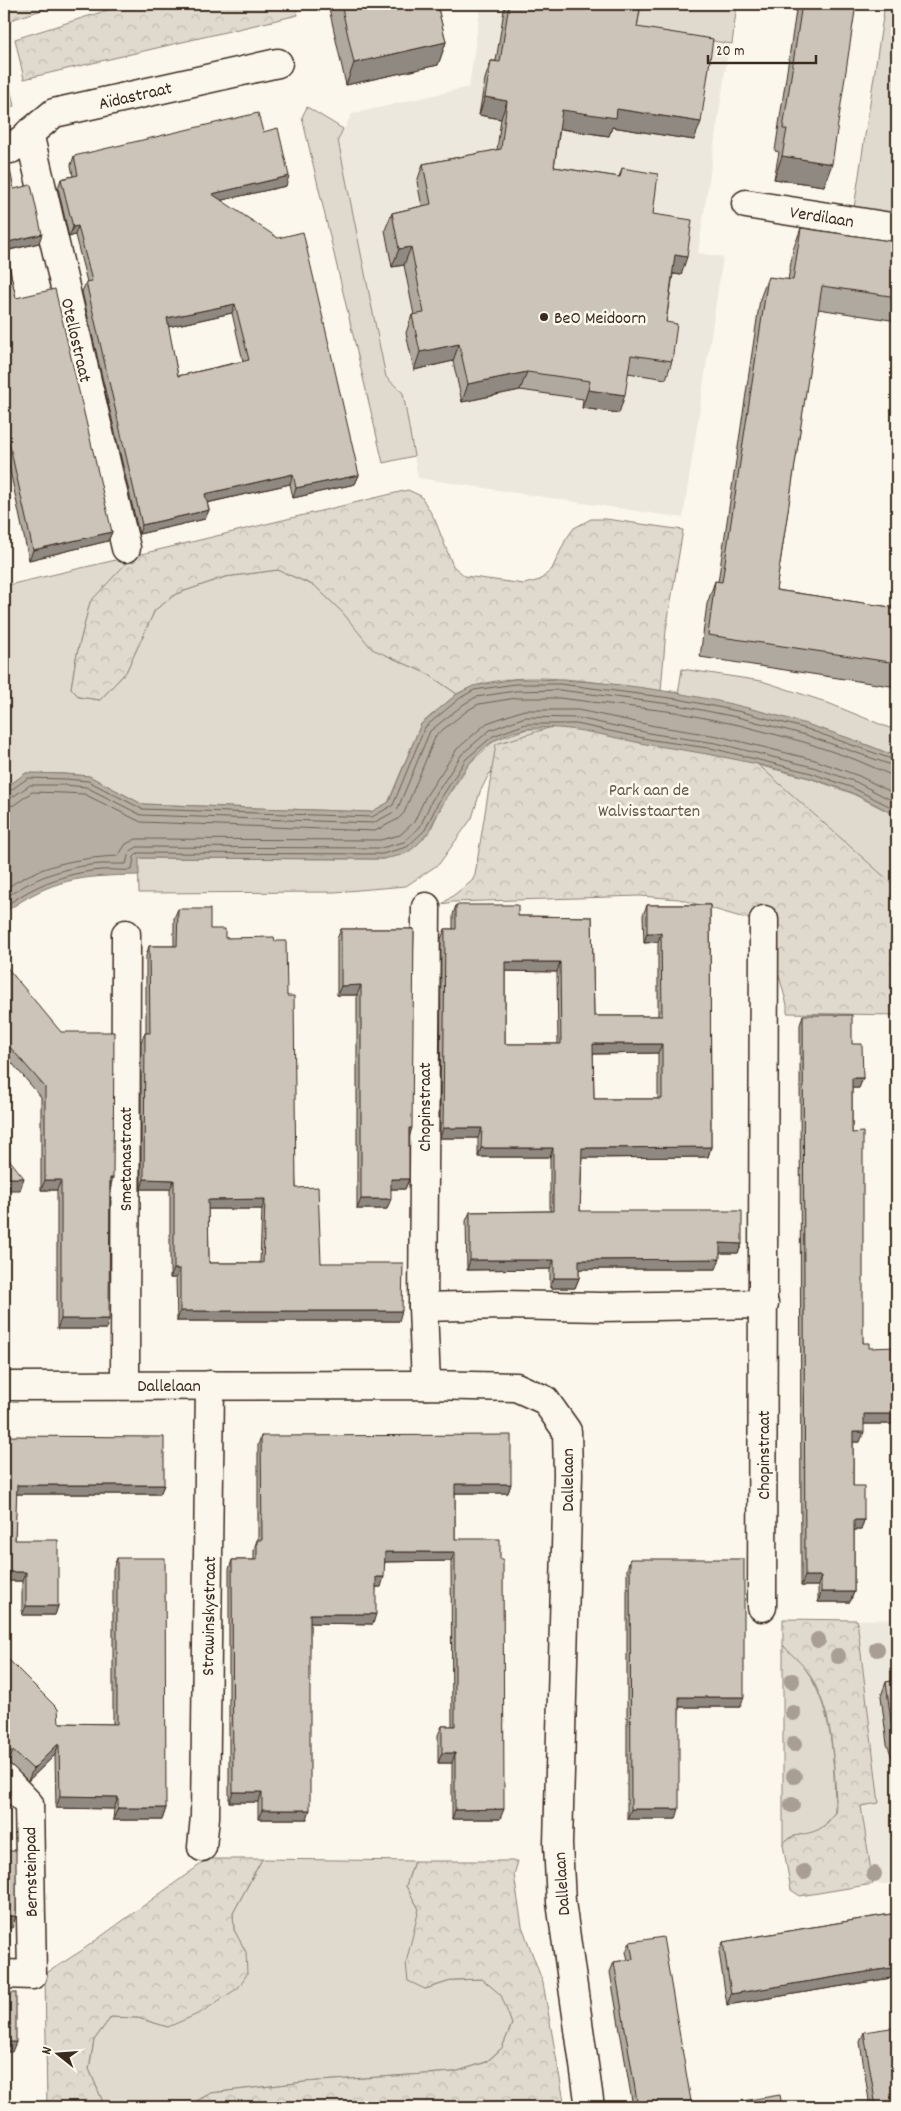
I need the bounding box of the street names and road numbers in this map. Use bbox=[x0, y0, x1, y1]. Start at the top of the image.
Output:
street label: Aïdastraat bbox=[96, 77, 175, 118]
street label: Verdilaan bbox=[788, 201, 855, 236]
street label: Otellostraat bbox=[53, 296, 96, 386]
street label: Chopinstraat bbox=[414, 1062, 439, 1152]
street label: Smetanastraat bbox=[115, 1106, 140, 1211]
street label: Dallelaan bbox=[137, 1375, 201, 1400]
street label: Chopinstraat bbox=[753, 1410, 778, 1500]
street label: Dallelaan bbox=[557, 1448, 582, 1512]
street label: Strawinskystraat bbox=[197, 1556, 224, 1676]
street label: Bernsteinpad bbox=[19, 1827, 46, 1917]
street label: Dallelaan bbox=[549, 1851, 578, 1916]

